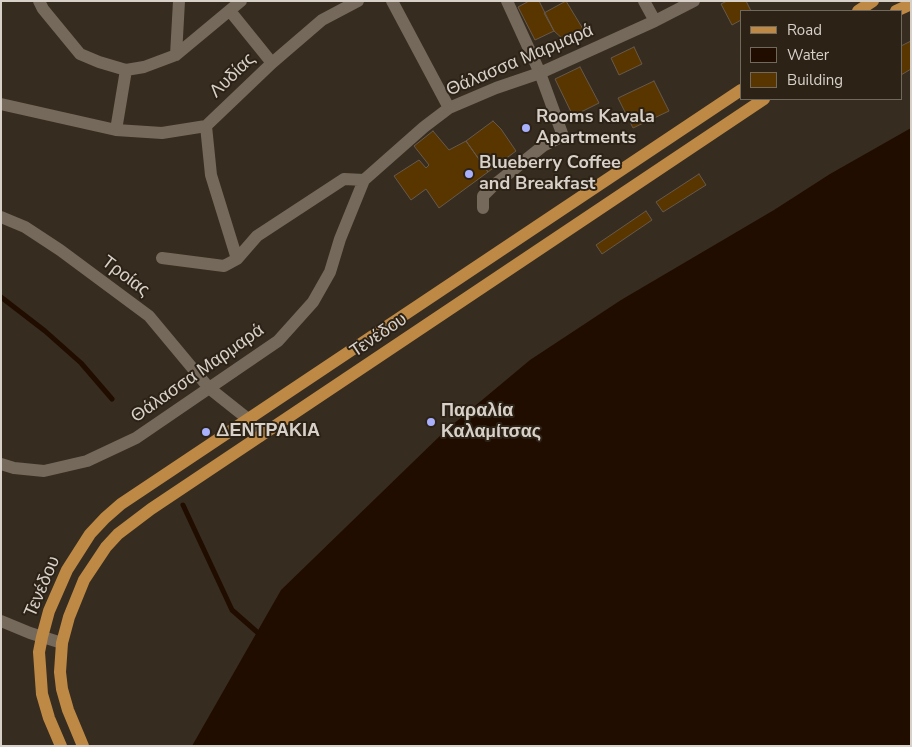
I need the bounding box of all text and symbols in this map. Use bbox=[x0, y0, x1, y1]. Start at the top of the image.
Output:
legend bbox=[740, 10, 902, 100]
street label: Θάλασσα Μαρμαρά bbox=[443, 20, 597, 102]
text: Road bbox=[787, 20, 822, 40]
text: Water bbox=[787, 45, 829, 65]
street label: Λυδίας bbox=[206, 49, 260, 103]
text: Building bbox=[787, 70, 843, 90]
place label: Rooms Kavala Apartments bbox=[536, 107, 655, 150]
marker: Rooms Kavala Apartments bbox=[520, 122, 532, 134]
place label: Blueberry Coffee and Breakfast bbox=[479, 153, 621, 195]
marker: Blueberry Coffee and Breakfast bbox=[463, 168, 475, 180]
street label: Τροίας bbox=[97, 252, 153, 302]
street label: Τενέδου bbox=[346, 309, 412, 363]
street label: Θάλασσα Μαρμαρά bbox=[127, 320, 269, 428]
place label: Παραλία Καλαμίτσας bbox=[441, 401, 541, 444]
marker: Παραλία Καλαμίτσας bbox=[425, 416, 437, 428]
place label: ΔΕΝΤΡΑΚΙΑ bbox=[216, 421, 320, 443]
marker: ΔΕΝΤΡΑΚΙΑ bbox=[200, 426, 212, 438]
street label: Τενέδου bbox=[21, 553, 65, 621]

